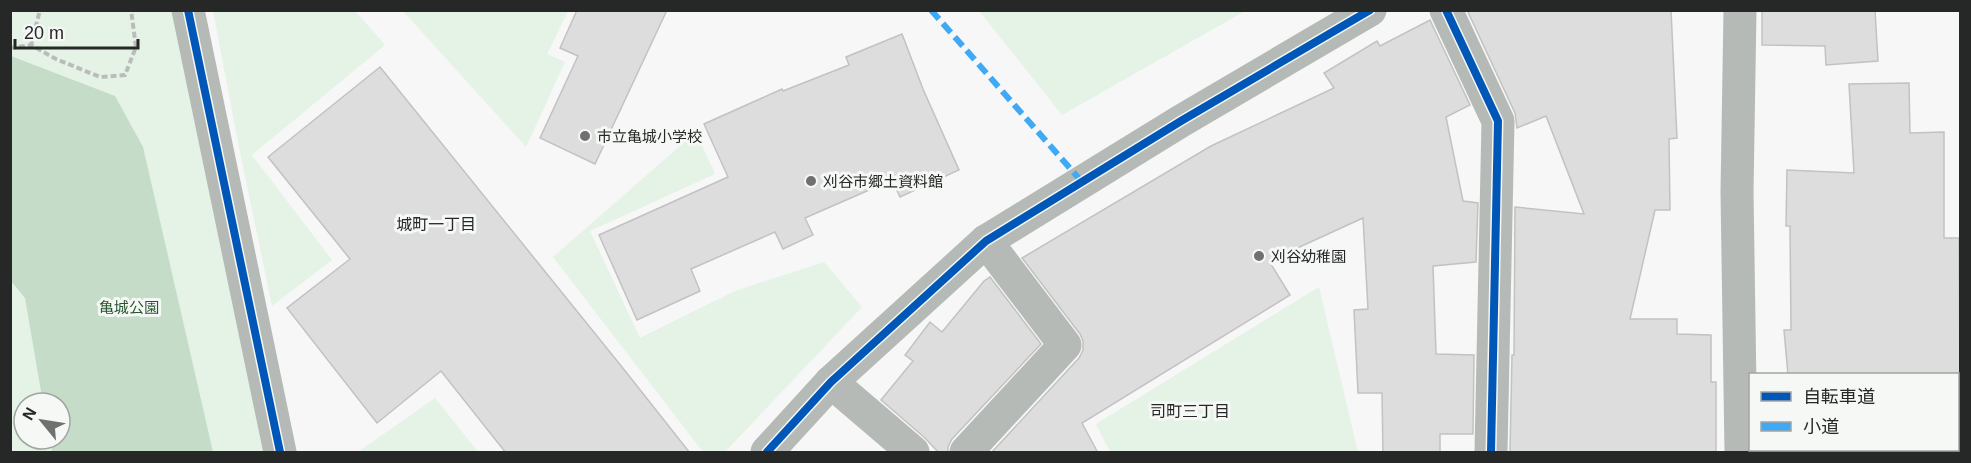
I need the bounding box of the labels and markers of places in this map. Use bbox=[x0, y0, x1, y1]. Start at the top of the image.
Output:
place label: 市立亀城小学校 bbox=[597, 128, 702, 145]
marker: 市立亀城小学校 bbox=[578, 129, 592, 143]
place label: 刈谷市郷土資料館 bbox=[823, 173, 943, 190]
marker: 刈谷市郷土資料館 bbox=[804, 174, 818, 188]
place label: 刈谷幼稚園 bbox=[1271, 248, 1346, 265]
marker: 刈谷幼稚園 bbox=[1252, 249, 1266, 263]

